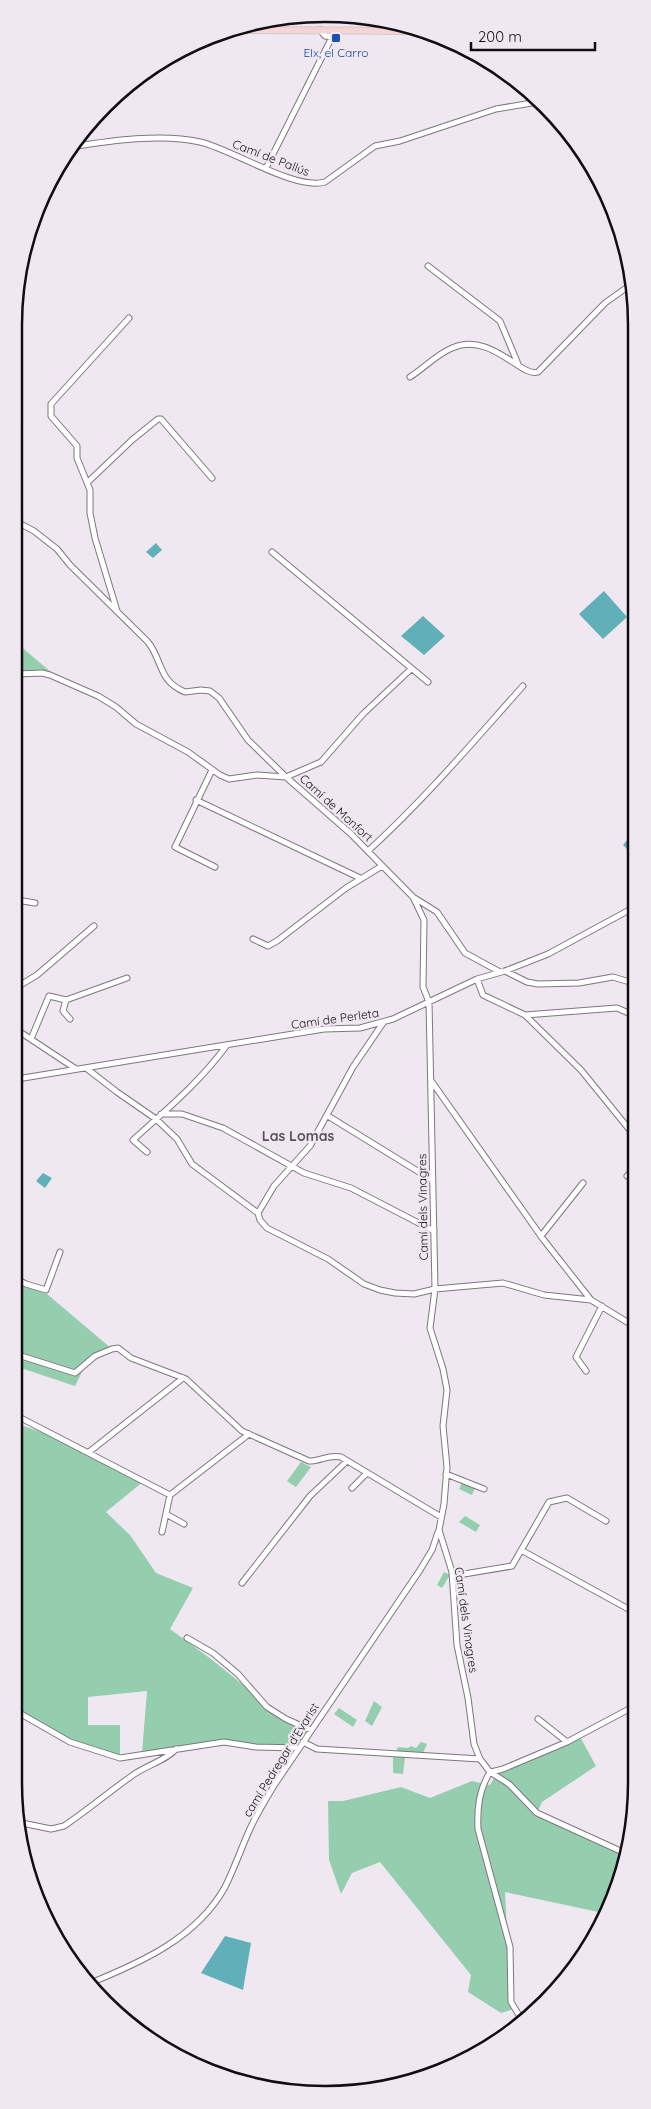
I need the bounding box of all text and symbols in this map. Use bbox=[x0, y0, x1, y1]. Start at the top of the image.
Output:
scale bar bbox=[471, 20, 595, 52]
text: 200 m bbox=[478, 27, 522, 46]
marker: Elx, el Carro bbox=[330, 32, 342, 44]
place label: Elx, el Carro bbox=[303, 45, 369, 60]
street label: Camí de Pallús bbox=[230, 136, 312, 179]
street label: Camí de Monfort bbox=[297, 771, 376, 844]
street label: Camí de Perleta bbox=[290, 1005, 380, 1032]
district label: Las Lomas bbox=[262, 1127, 334, 1145]
street label: Camí dels Vinagres bbox=[414, 1153, 431, 1260]
street label: Camí dels Vinagres bbox=[452, 1566, 481, 1674]
street label: camí Pedregar d'Evarist bbox=[239, 1700, 322, 1820]

